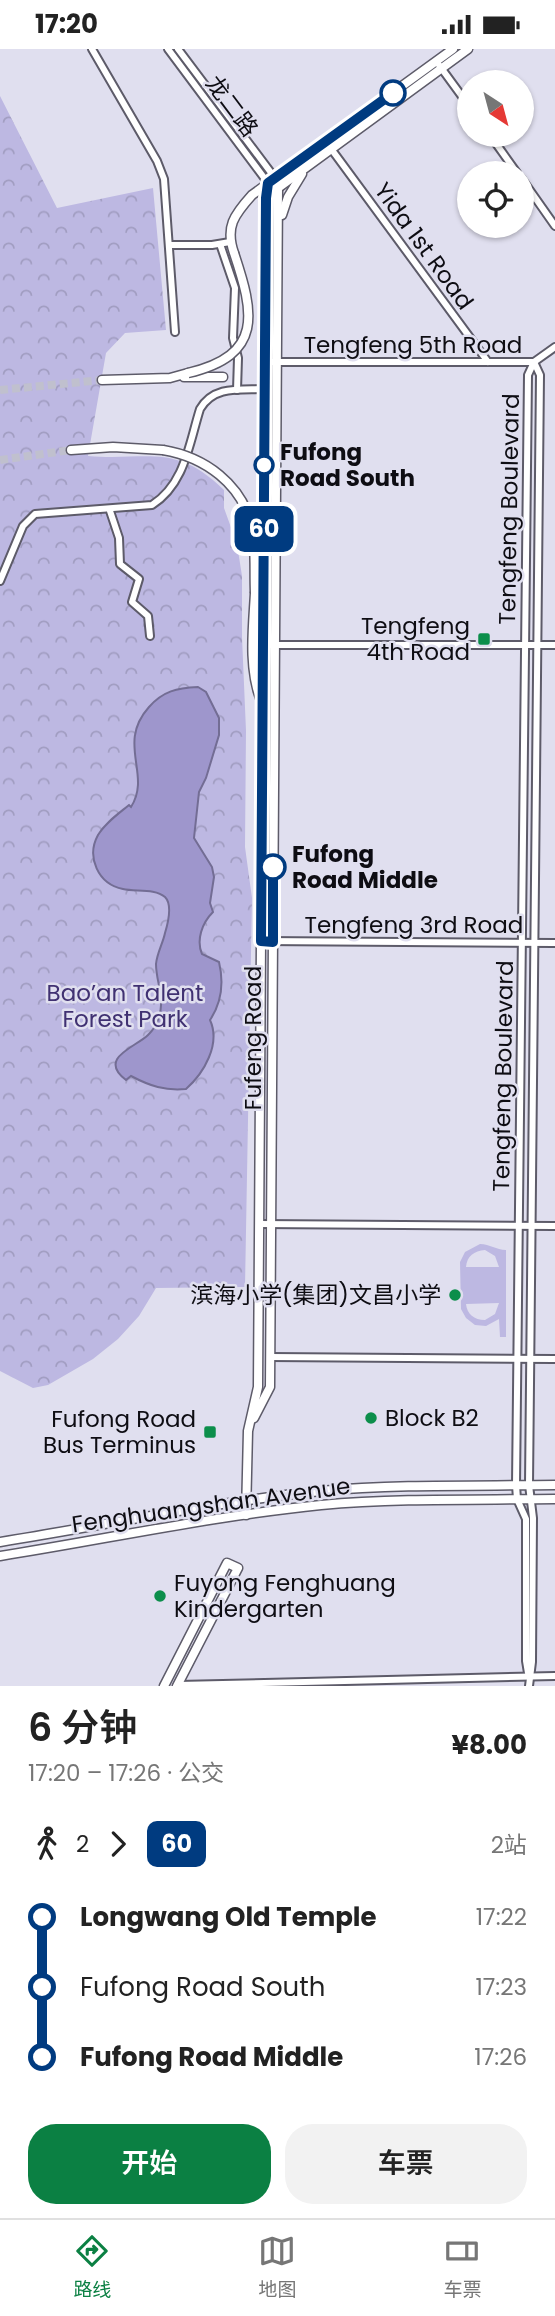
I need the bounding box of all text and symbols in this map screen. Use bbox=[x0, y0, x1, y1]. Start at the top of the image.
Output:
text: 17:20 bbox=[35, 6, 98, 42]
street label: 龙二路 bbox=[198, 69, 266, 143]
north arrow bbox=[457, 70, 534, 147]
map controls bbox=[457, 70, 534, 238]
unlabelled marker bbox=[380, 80, 406, 106]
button: locate bbox=[457, 161, 534, 238]
street label: Yida 1st Road bbox=[367, 176, 481, 316]
street label: Tengfeng 5th Road bbox=[304, 329, 522, 361]
street label: Tengfeng Boulevard bbox=[491, 393, 527, 625]
place label: Fufong Road South bbox=[280, 436, 415, 494]
marker: Fufong Road South bbox=[254, 455, 274, 475]
line badge: 60 bbox=[232, 506, 296, 552]
text: 60 bbox=[249, 512, 279, 545]
place label: Tengfeng 4th Road bbox=[361, 610, 470, 668]
marker: Tengfeng 4th Road bbox=[476, 631, 492, 647]
place label: Fufong Road Middle bbox=[292, 838, 438, 896]
marker: Fufong Road Middle bbox=[260, 854, 286, 880]
street label: Tengfeng 3rd Road bbox=[305, 909, 523, 941]
street label: Tengfeng Boulevard bbox=[485, 960, 521, 1192]
street label: Fufeng Road bbox=[237, 966, 269, 1110]
park label: Bao’an Talent Forest Park bbox=[47, 977, 203, 1035]
place label: 滨海小学(集团)文昌小学 bbox=[190, 1279, 441, 1311]
marker: 滨海小学(集团)文昌小学 bbox=[447, 1287, 463, 1303]
place label: Block B2 bbox=[385, 1402, 479, 1434]
place label: Fufong Road Bus Terminus bbox=[43, 1403, 196, 1461]
marker: Block B2 bbox=[363, 1410, 379, 1426]
marker: Fufong Road Bus Terminus bbox=[202, 1424, 218, 1440]
street label: Fenghuangshan Avenue bbox=[70, 1470, 352, 1540]
place label: Fuyong Fenghuang Kindergarten bbox=[174, 1567, 396, 1625]
marker: Fuyong Fenghuang Kindergarten bbox=[152, 1588, 168, 1604]
text: 6 分钟 bbox=[28, 1701, 137, 1754]
text: ¥8.00 bbox=[451, 1727, 527, 1763]
text: 17:20 – 17:26 · 公交 bbox=[28, 1757, 224, 1789]
icon: walk bbox=[28, 1825, 66, 1863]
icon: forward bbox=[99, 1825, 137, 1863]
text: 60 bbox=[161, 1827, 192, 1860]
text: 2 bbox=[76, 1828, 89, 1860]
text: 2站 bbox=[491, 1829, 527, 1861]
text: Longwang Old Temple bbox=[80, 1899, 377, 1935]
text: 17:22 bbox=[476, 1901, 527, 1933]
text: Fufong Road South bbox=[80, 1969, 325, 2005]
text: 17:23 bbox=[475, 1971, 527, 2003]
text: Fufong Road Middle bbox=[80, 2039, 343, 2075]
text: 17:26 bbox=[474, 2041, 527, 2073]
button: 开始 bbox=[28, 2124, 271, 2204]
button: 车票 bbox=[285, 2124, 527, 2204]
tab: 路线 bbox=[73, 2232, 112, 2304]
tab: 地图 bbox=[258, 2232, 297, 2304]
tab: 车票 bbox=[443, 2232, 482, 2304]

